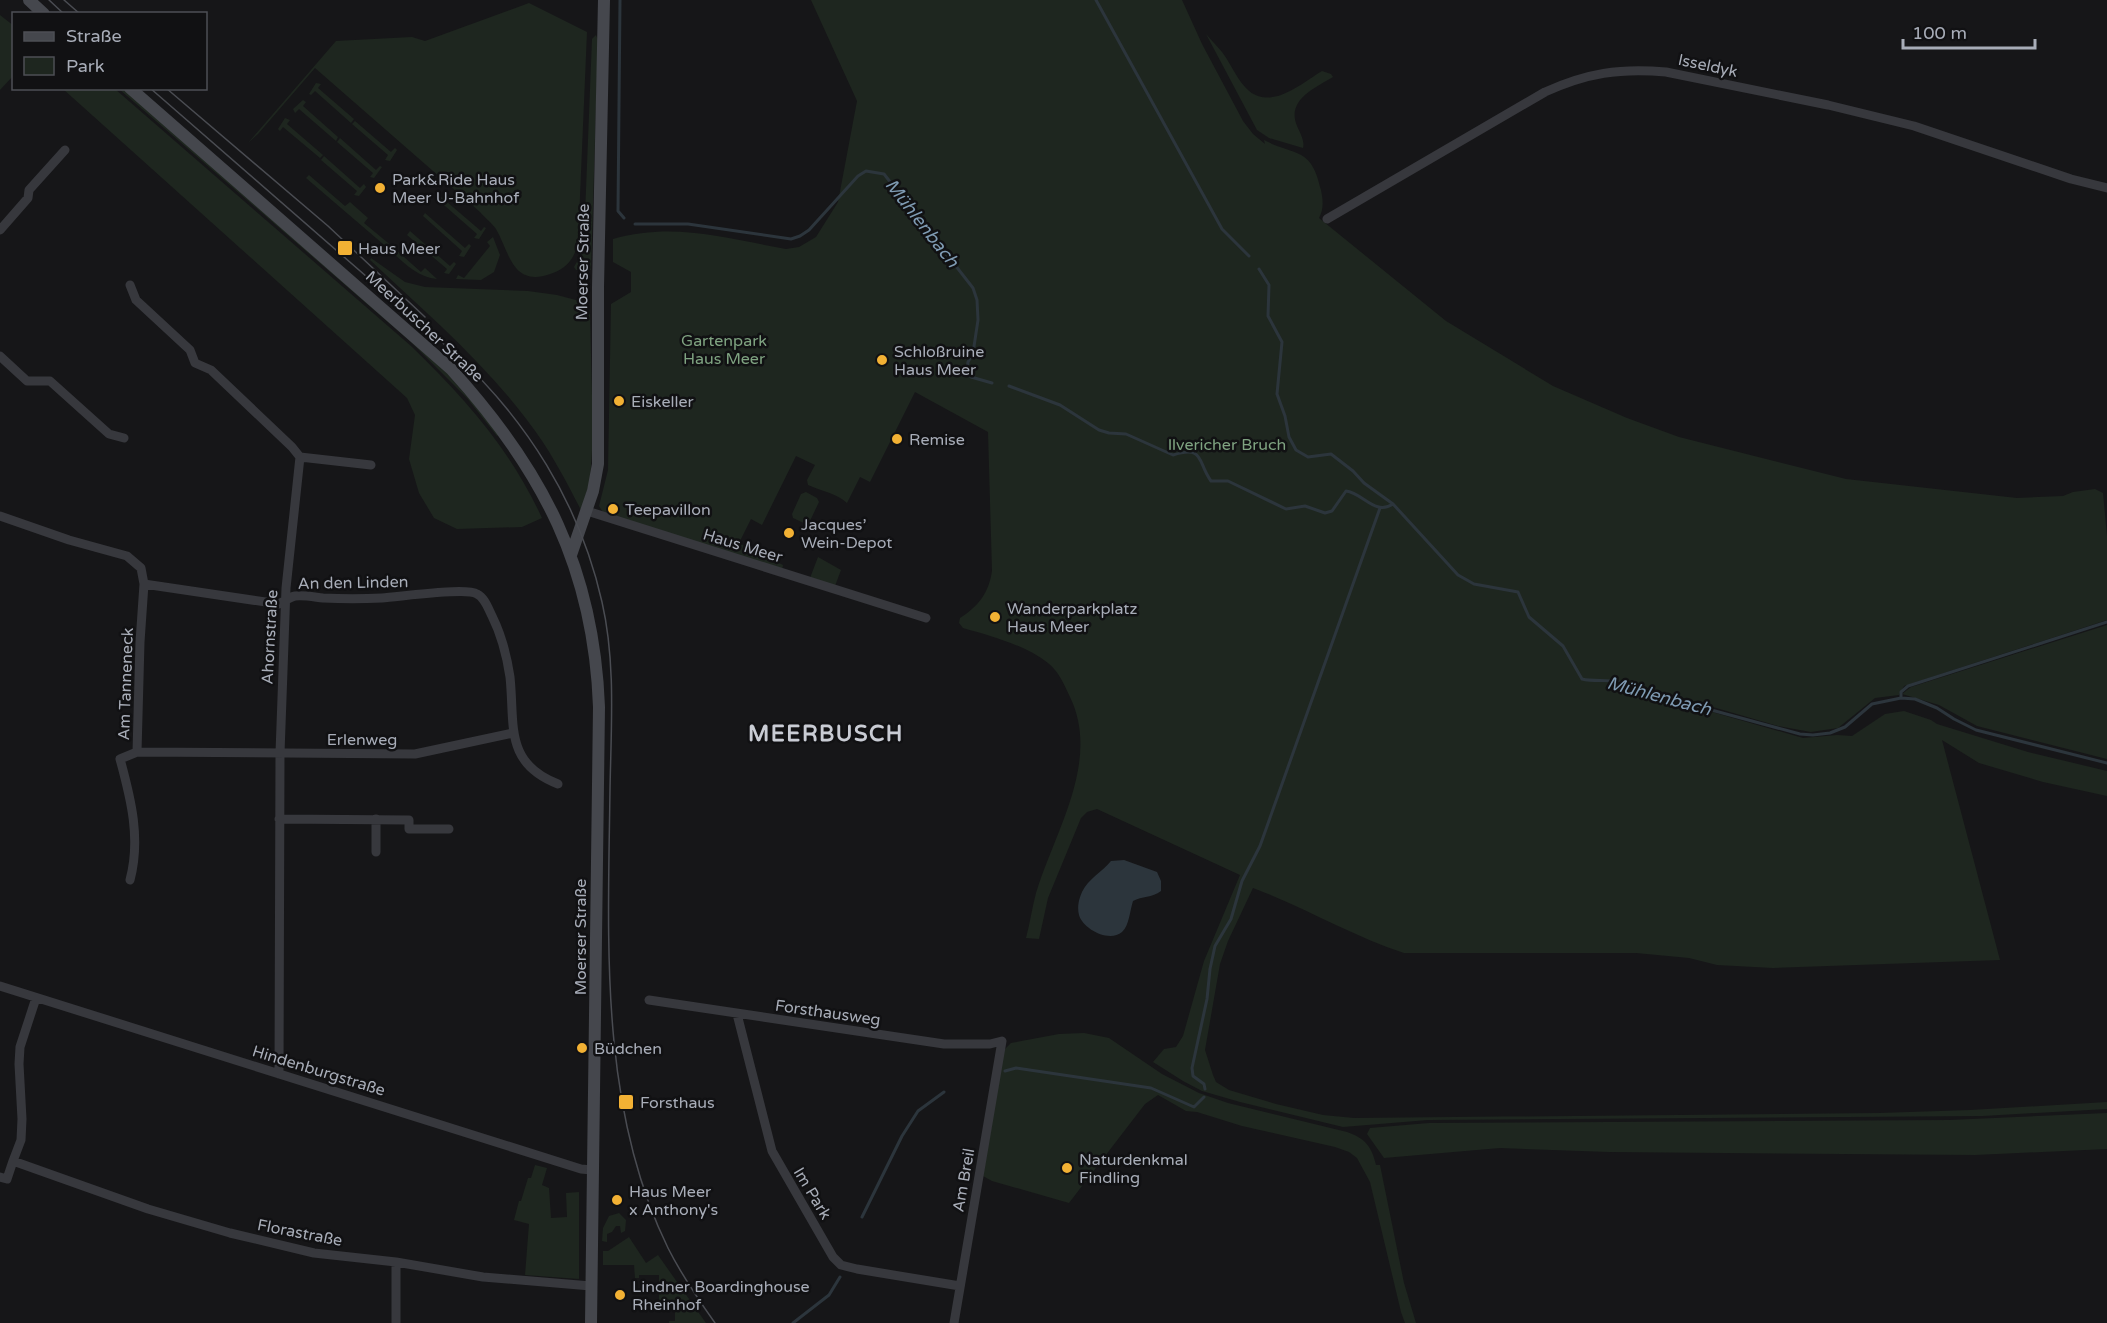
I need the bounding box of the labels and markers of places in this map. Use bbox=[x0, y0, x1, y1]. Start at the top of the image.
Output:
place label: Park&Ride Haus Meer U-Bahnhof bbox=[392, 170, 520, 208]
marker: Park&Ride Haus Meer U-Bahnhof bbox=[373, 181, 387, 195]
marker: Haus Meer bbox=[336, 239, 354, 257]
place label: Haus Meer bbox=[358, 239, 441, 259]
place label: Schloßruine Haus Meer bbox=[894, 342, 984, 380]
marker: Schloßruine Haus Meer bbox=[875, 353, 889, 367]
place label: Eiskeller bbox=[631, 392, 695, 412]
marker: Eiskeller bbox=[612, 394, 626, 408]
place label: Remise bbox=[909, 430, 965, 450]
marker: Remise bbox=[890, 432, 904, 446]
place label: Teepavillon bbox=[625, 500, 711, 520]
marker: Teepavillon bbox=[606, 502, 620, 516]
place label: Jacques’ Wein-Depot bbox=[801, 515, 892, 553]
marker: Jacques’ Wein-Depot bbox=[782, 526, 796, 540]
place label: Wanderparkplatz Haus Meer bbox=[1007, 599, 1137, 637]
marker: Wanderparkplatz Haus Meer bbox=[988, 610, 1002, 624]
place label: Büdchen bbox=[594, 1039, 662, 1059]
marker: Büdchen bbox=[575, 1041, 589, 1055]
marker: Forsthaus bbox=[617, 1093, 635, 1111]
place label: Forsthaus bbox=[640, 1093, 715, 1113]
place label: Naturdenkmal Findling bbox=[1079, 1150, 1188, 1188]
marker: Naturdenkmal Findling bbox=[1060, 1161, 1074, 1175]
place label: Haus Meer x Anthony's bbox=[629, 1182, 718, 1220]
marker: Haus Meer x Anthony's bbox=[610, 1193, 624, 1207]
place label: Lindner Boardinghouse Rheinhof bbox=[632, 1277, 810, 1315]
marker: Lindner Boardinghouse Rheinhof bbox=[613, 1288, 627, 1302]

